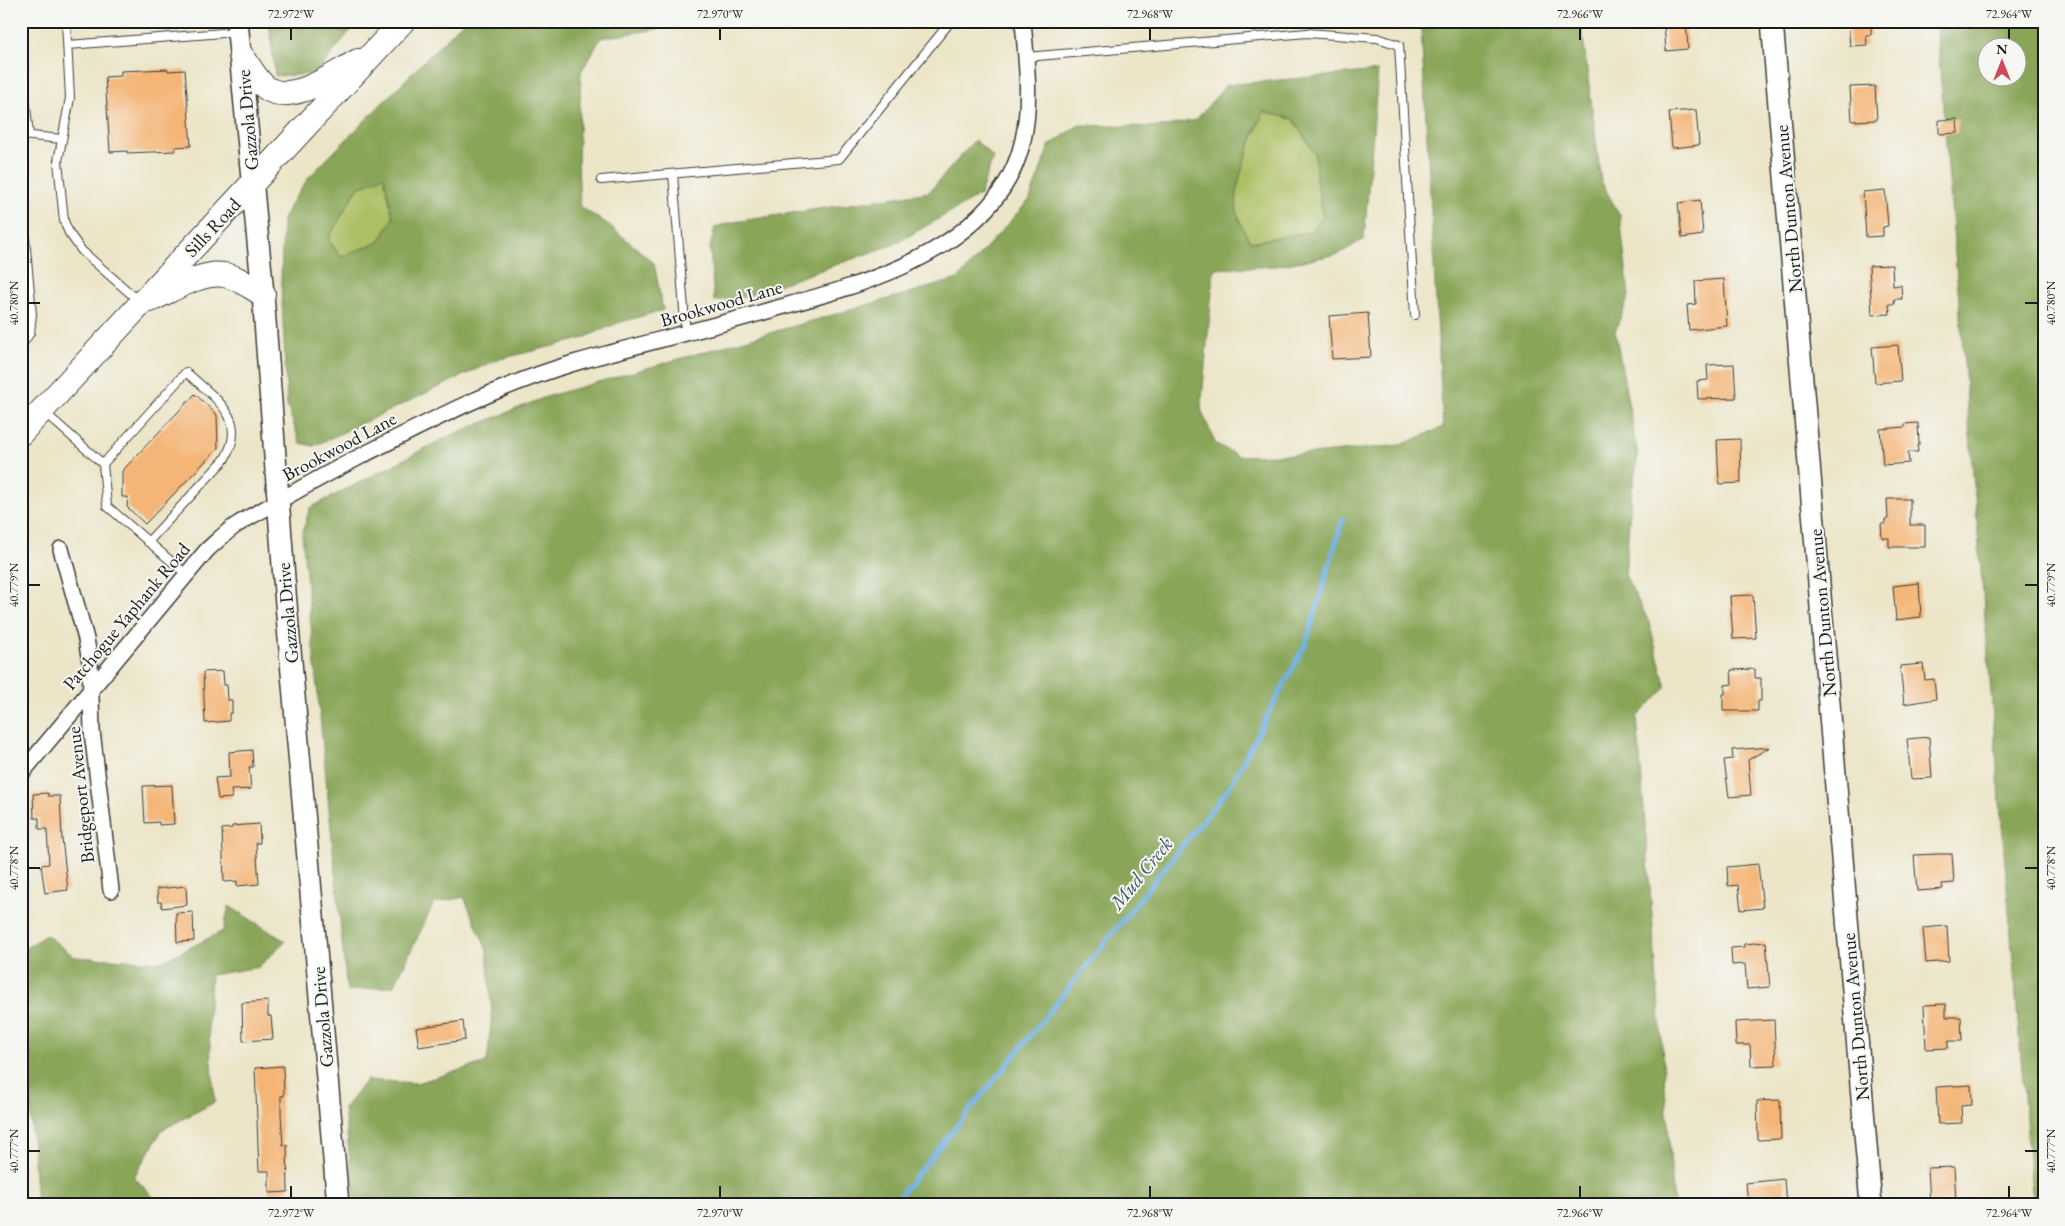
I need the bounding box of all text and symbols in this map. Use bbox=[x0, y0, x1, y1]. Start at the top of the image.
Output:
text: 72.972°W bbox=[268, 6, 315, 22]
text: 72.970°W bbox=[697, 6, 744, 22]
text: 72.968°W bbox=[1127, 6, 1174, 22]
text: 72.966°W bbox=[1557, 6, 1604, 22]
text: 72.964°W bbox=[1986, 6, 2033, 22]
north arrow bbox=[1978, 38, 2028, 88]
text: N bbox=[1996, 40, 2008, 58]
street label: Gazzola Drive bbox=[231, 69, 264, 171]
street label: North Dunton Avenue bbox=[1769, 124, 1808, 294]
street label: Sills Road bbox=[179, 192, 246, 262]
street label: Brookwood Lane bbox=[657, 274, 785, 333]
text: 40.780°N bbox=[6, 280, 22, 325]
text: 40.780°N bbox=[2043, 280, 2059, 325]
street label: Brookwood Lane bbox=[278, 406, 401, 487]
street label: North Dunton Avenue bbox=[1803, 528, 1842, 698]
street label: Patchogue Yaphank Road bbox=[57, 537, 196, 695]
text: 40.779°N bbox=[6, 562, 22, 607]
street label: Gazzola Drive bbox=[271, 562, 304, 664]
text: 40.779°N bbox=[2043, 562, 2059, 607]
street label: Bridgeport Avenue bbox=[61, 725, 100, 865]
water label: Mud Creek bbox=[1103, 831, 1178, 916]
text: 40.778°N bbox=[6, 845, 22, 890]
text: 40.778°N bbox=[2043, 845, 2059, 890]
street label: North Dunton Avenue bbox=[1836, 932, 1875, 1102]
street label: Gazzola Drive bbox=[306, 966, 339, 1068]
text: 40.777°N bbox=[6, 1128, 22, 1173]
text: 40.777°N bbox=[2043, 1128, 2059, 1173]
text: 72.972°W bbox=[268, 1205, 315, 1221]
text: 72.970°W bbox=[697, 1205, 744, 1221]
text: 72.968°W bbox=[1127, 1205, 1174, 1221]
text: 72.966°W bbox=[1557, 1205, 1604, 1221]
text: 72.964°W bbox=[1986, 1205, 2033, 1221]

